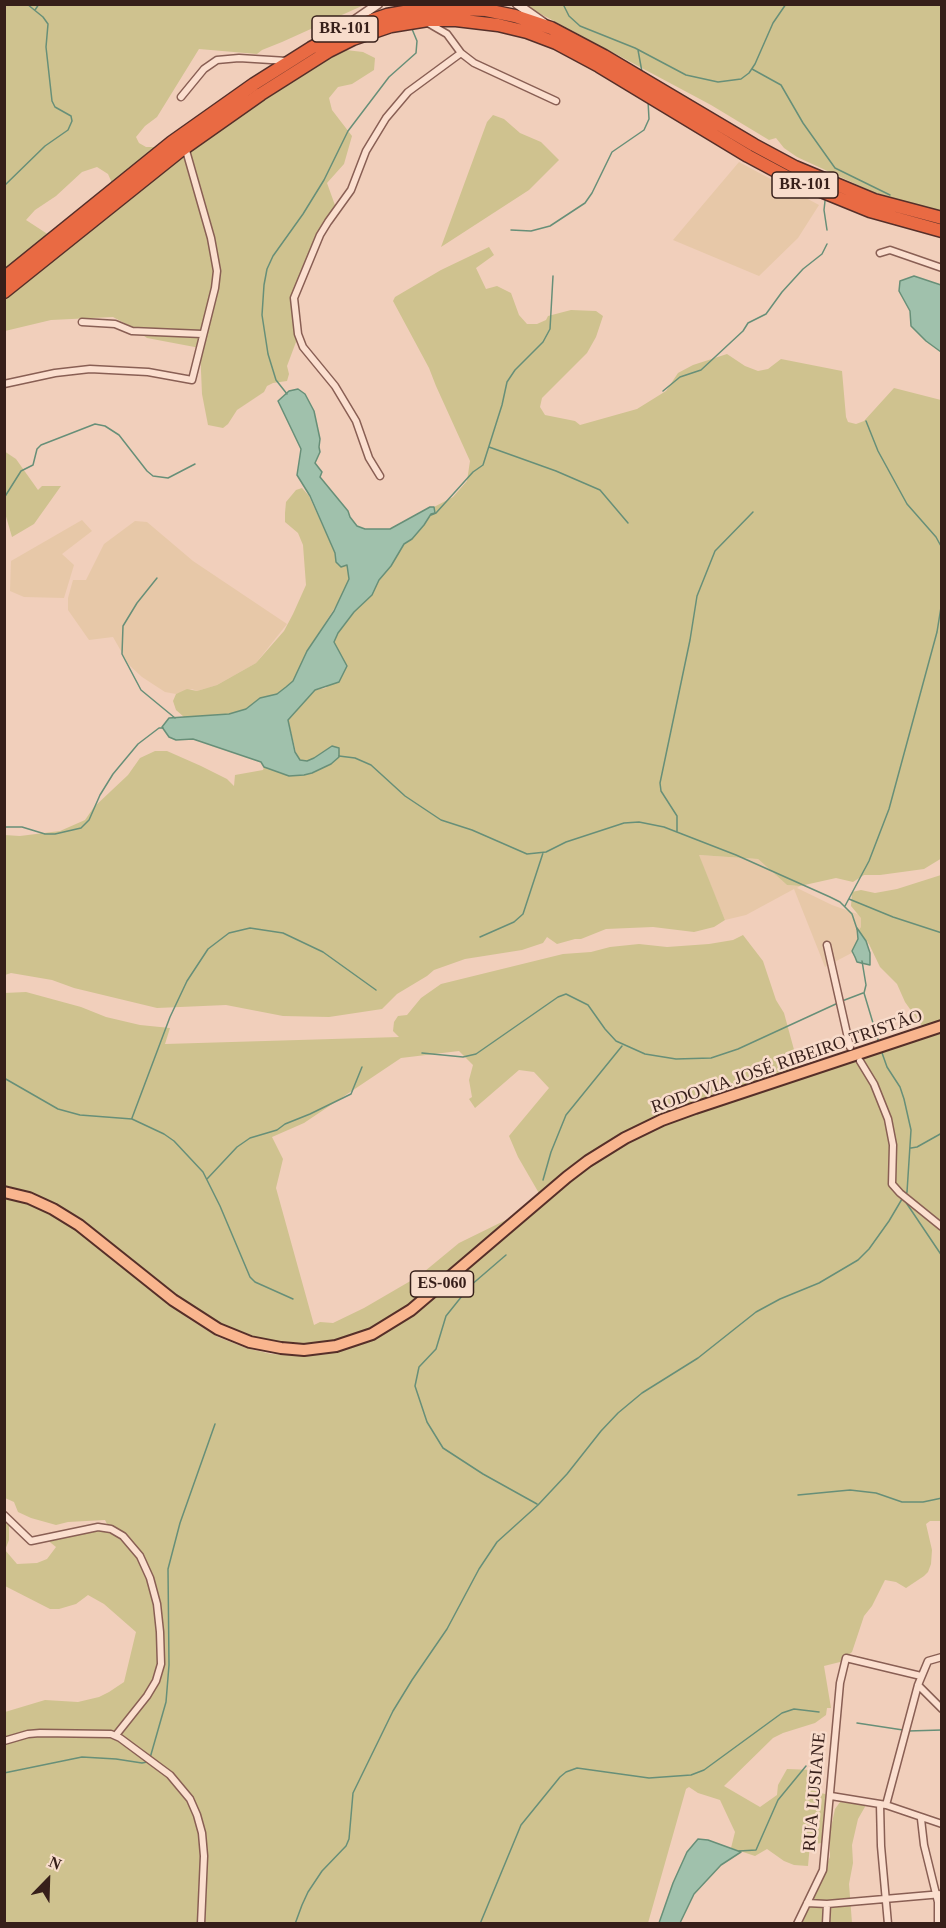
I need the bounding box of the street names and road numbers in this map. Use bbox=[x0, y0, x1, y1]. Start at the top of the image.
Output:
road number: BR-101 bbox=[312, 16, 378, 42]
road number: BR-101 bbox=[772, 172, 838, 198]
street label: RODOVIA JOSÉ RIBEIRO TRISTÃO bbox=[649, 1005, 925, 1119]
road number: ES-060 bbox=[410, 1271, 474, 1297]
street label: RUA LUSIANE bbox=[799, 1732, 831, 1852]

